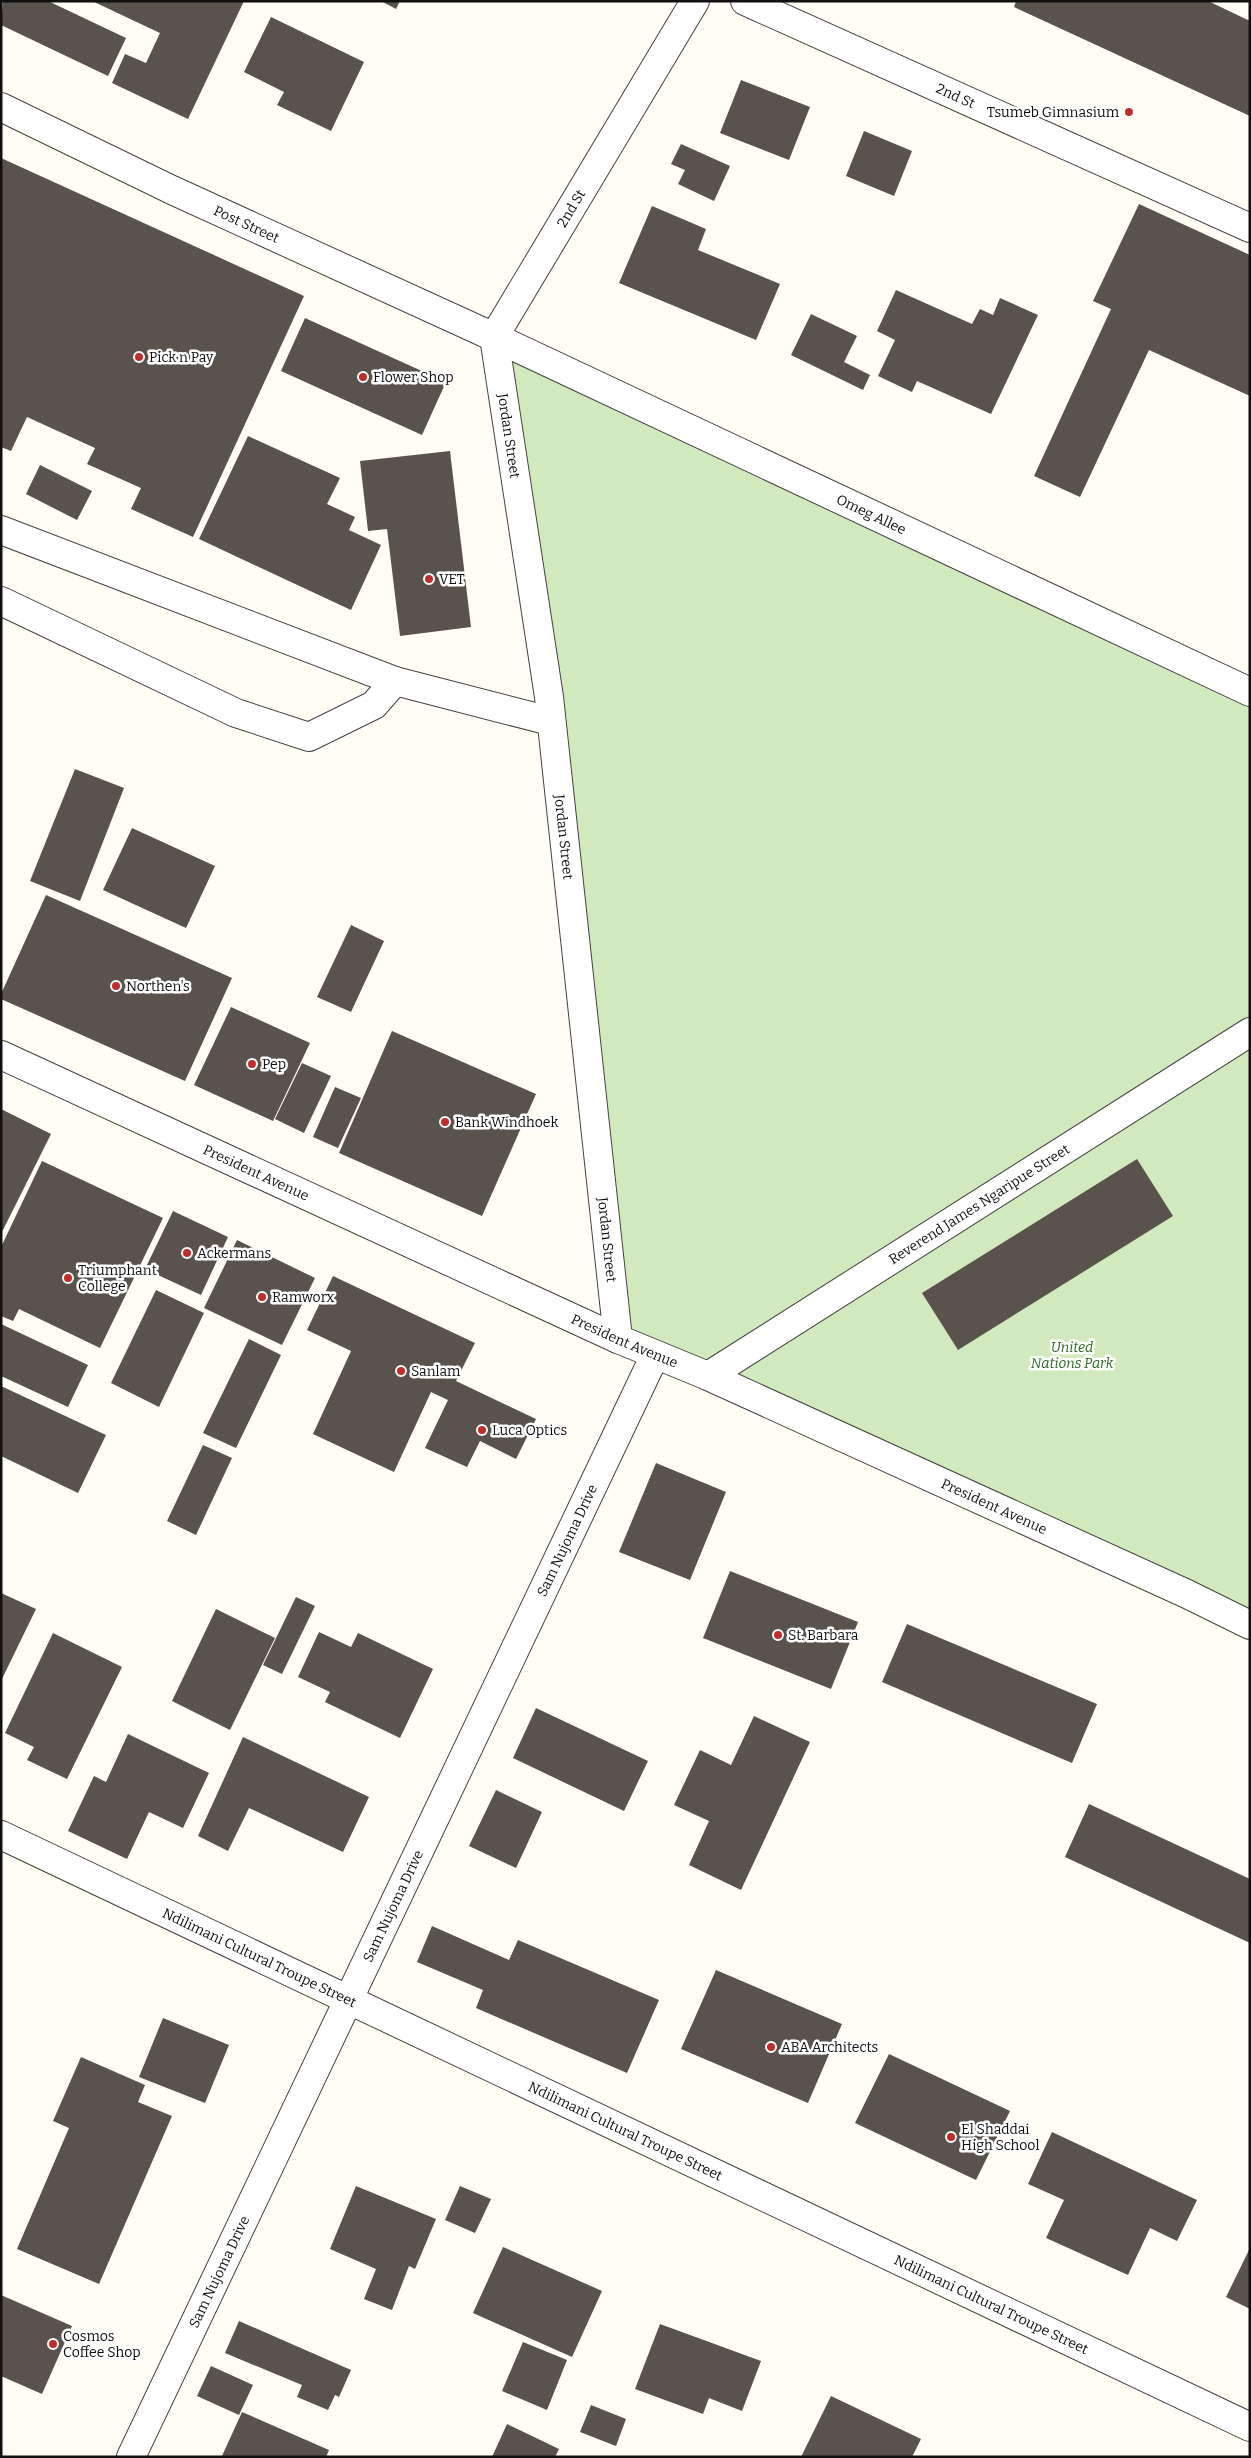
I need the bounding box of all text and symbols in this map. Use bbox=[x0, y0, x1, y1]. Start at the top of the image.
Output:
street label: 2nd St bbox=[934, 80, 978, 112]
place label: Tsumeb Gimnasium bbox=[987, 104, 1120, 121]
marker: Tsumeb Gimnasium bbox=[1123, 106, 1135, 118]
street label: 2nd St bbox=[553, 186, 589, 230]
street label: Post Street bbox=[211, 202, 282, 246]
place label: Pick n Pay bbox=[149, 349, 214, 366]
marker: Pick n Pay bbox=[133, 351, 145, 363]
place label: Flower Shop bbox=[373, 369, 454, 386]
marker: Flower Shop bbox=[357, 371, 369, 383]
street label: Jordan Street bbox=[494, 391, 524, 479]
street label: Omeg Allee bbox=[834, 491, 909, 538]
place label: VET bbox=[439, 571, 465, 588]
marker: VET bbox=[423, 573, 435, 585]
street label: Jordan Street bbox=[551, 793, 577, 880]
place label: Northen's bbox=[126, 978, 190, 995]
marker: Northen's bbox=[110, 980, 122, 992]
place label: Pep bbox=[262, 1056, 286, 1073]
marker: Pep bbox=[246, 1058, 258, 1070]
place label: Bank Windhoek bbox=[455, 1114, 558, 1131]
marker: Bank Windhoek bbox=[439, 1116, 451, 1128]
street label: Reverend James Ngaripue Street bbox=[885, 1140, 1073, 1268]
street label: President Avenue bbox=[201, 1141, 312, 1204]
street label: Jordan Street bbox=[594, 1195, 620, 1283]
place label: Ackermans bbox=[197, 1245, 271, 1262]
marker: Ackermans bbox=[181, 1247, 193, 1259]
place label: Triumphant College bbox=[78, 1262, 157, 1295]
marker: Triumphant College bbox=[62, 1272, 74, 1284]
place label: Ramworx bbox=[272, 1289, 335, 1306]
marker: Ramworx bbox=[256, 1291, 268, 1303]
street label: President Avenue bbox=[569, 1310, 681, 1371]
park label: United Nations Park bbox=[1031, 1339, 1114, 1372]
place label: Sanlam bbox=[411, 1363, 461, 1380]
marker: Sanlam bbox=[395, 1365, 407, 1377]
place label: Luca Optics bbox=[492, 1422, 567, 1439]
marker: Luca Optics bbox=[476, 1424, 488, 1436]
street label: President Avenue bbox=[939, 1475, 1050, 1538]
street label: Sam Nujoma Drive bbox=[533, 1482, 601, 1599]
place label: St. Barbara bbox=[788, 1627, 859, 1644]
marker: St. Barbara bbox=[772, 1629, 784, 1641]
street label: Sam Nujoma Drive bbox=[359, 1847, 427, 1965]
street label: Ndilimani Cultural Troupe Street bbox=[160, 1904, 359, 2011]
place label: ABA Architects bbox=[781, 2039, 878, 2056]
marker: ABA Architects bbox=[765, 2041, 777, 2053]
street label: Ndilimani Cultural Troupe Street bbox=[526, 2078, 725, 2184]
place label: El Shaddai High School bbox=[961, 2121, 1039, 2154]
marker: El Shaddai High School bbox=[945, 2131, 957, 2143]
street label: Sam Nujoma Drive bbox=[185, 2213, 253, 2331]
street label: Ndilimani Cultural Troupe Street bbox=[892, 2251, 1091, 2358]
place label: Cosmos Coffee Shop bbox=[63, 2328, 141, 2361]
marker: Cosmos Coffee Shop bbox=[47, 2338, 59, 2350]

